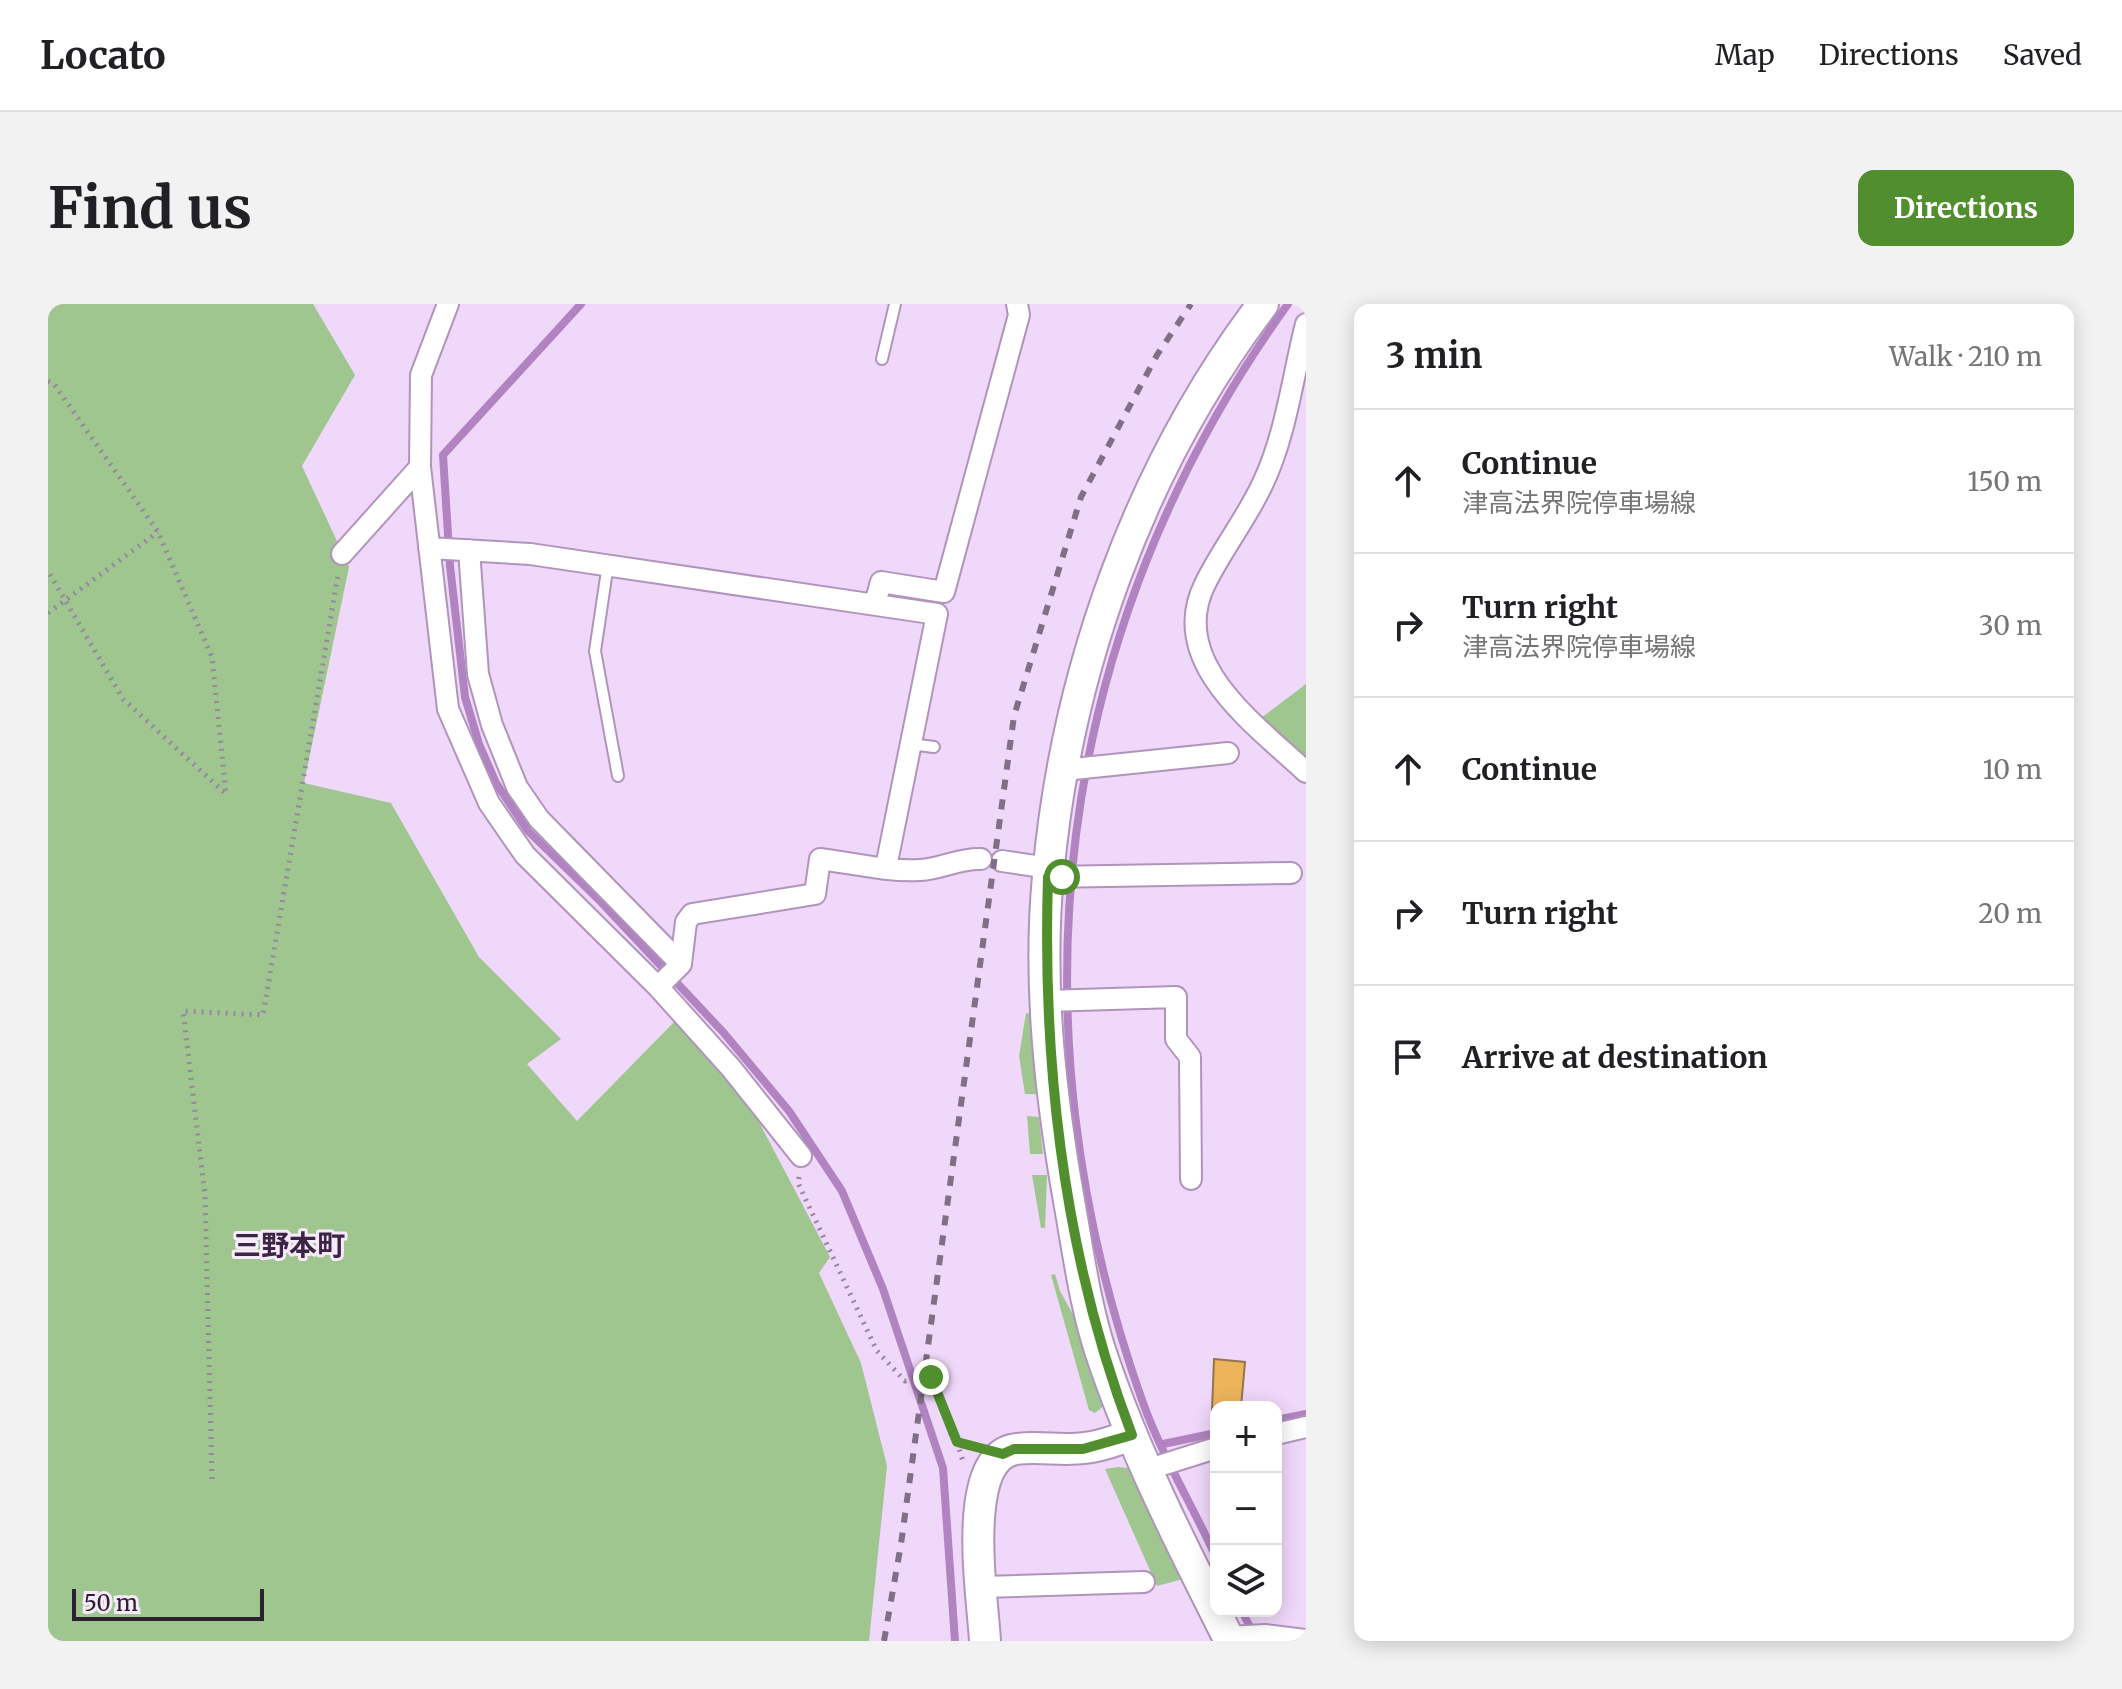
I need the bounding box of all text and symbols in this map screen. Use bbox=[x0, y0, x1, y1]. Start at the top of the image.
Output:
text: Locato bbox=[40, 32, 166, 79]
text: Map bbox=[1715, 37, 1775, 73]
text: Directions bbox=[1819, 37, 1959, 73]
text: Saved bbox=[2003, 37, 2082, 73]
button: Directions bbox=[1858, 170, 2074, 246]
text: Find us bbox=[48, 173, 252, 243]
text: 3 min bbox=[1386, 335, 1482, 377]
text: Walk · 210 m bbox=[1889, 340, 2042, 373]
text: Continue bbox=[1462, 444, 1597, 482]
icon: ahead bbox=[1386, 459, 1430, 503]
text: 150 m bbox=[1968, 465, 2042, 498]
text: 津高法界院停車場線 bbox=[1462, 486, 1696, 519]
text: Turn right bbox=[1462, 588, 1618, 626]
icon: right bbox=[1386, 603, 1430, 647]
text: 30 m bbox=[1979, 609, 2042, 642]
text: 津高法界院停車場線 bbox=[1462, 630, 1696, 663]
icon: ahead bbox=[1386, 747, 1430, 791]
text: Continue bbox=[1462, 750, 1597, 788]
text: 10 m bbox=[1983, 753, 2042, 786]
route start bbox=[1044, 859, 1080, 895]
icon: right bbox=[1386, 891, 1430, 935]
text: Turn right bbox=[1462, 894, 1618, 932]
text: 20 m bbox=[1978, 897, 2042, 930]
icon: arrive bbox=[1386, 1035, 1430, 1079]
text: Arrive at destination bbox=[1462, 1038, 1768, 1076]
district label: 三野本町 bbox=[233, 1227, 345, 1263]
route end bbox=[913, 1359, 949, 1395]
map controls bbox=[1210, 1401, 1282, 1617]
button: + bbox=[1210, 1401, 1282, 1473]
button: − bbox=[1210, 1473, 1282, 1545]
button: layers bbox=[1210, 1545, 1282, 1617]
scale bar bbox=[72, 1585, 264, 1621]
text: 50 m bbox=[84, 1589, 138, 1617]

